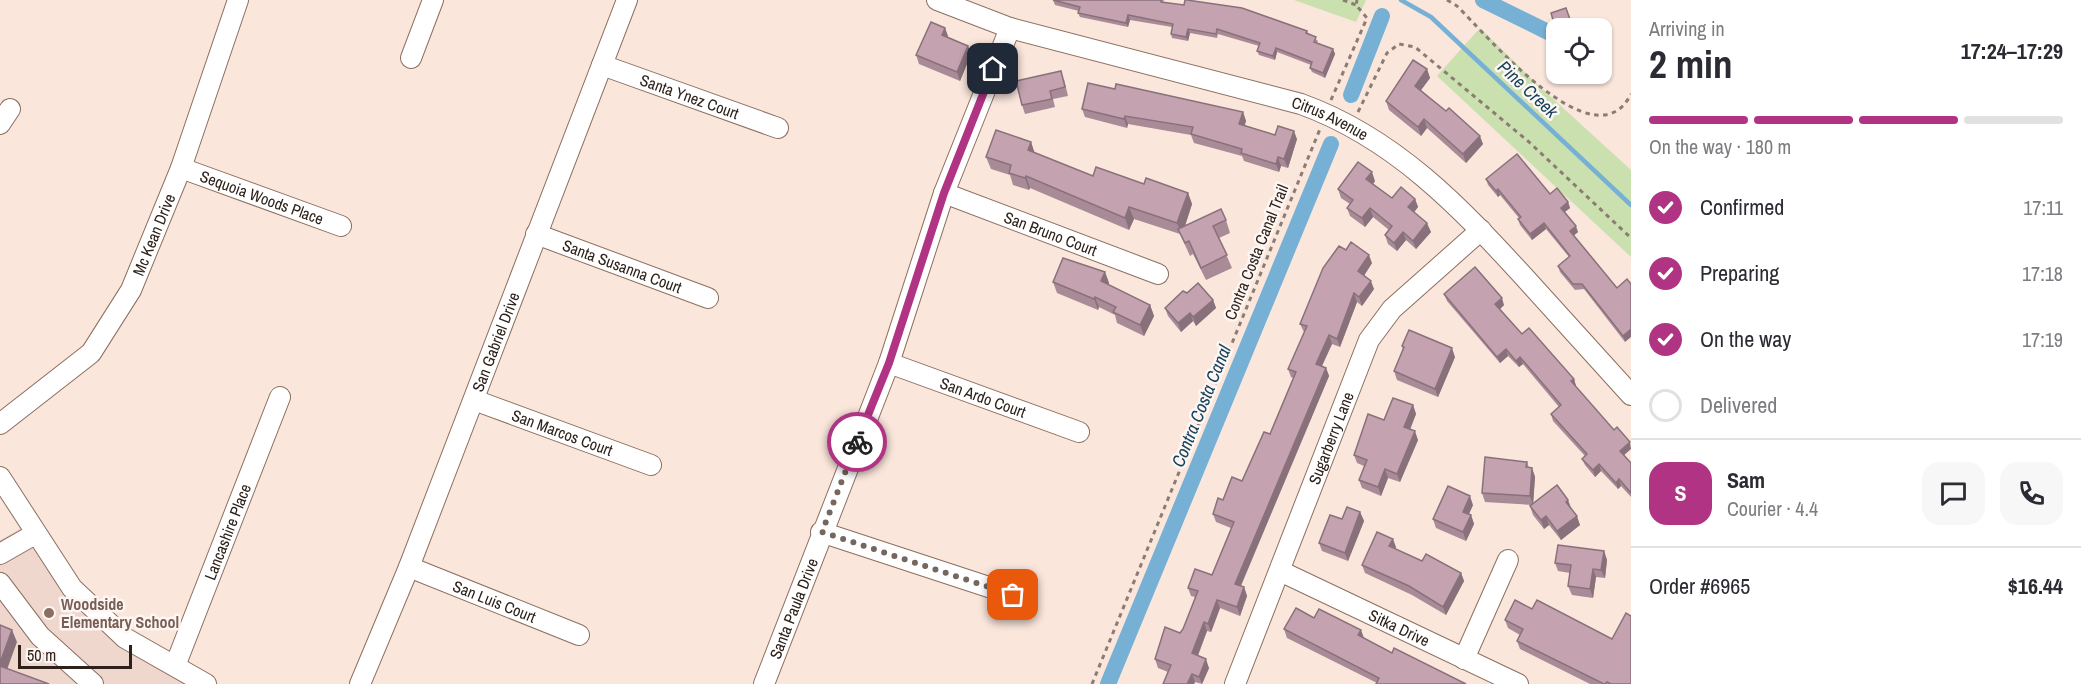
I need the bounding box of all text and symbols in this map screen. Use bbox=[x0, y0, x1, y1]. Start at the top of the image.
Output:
text: Arriving in bbox=[1649, 15, 1725, 42]
map controls bbox=[1546, 18, 1612, 84]
button: locate bbox=[1546, 18, 1612, 84]
text: 17:24–17:29 bbox=[1961, 36, 2063, 66]
text: 2 min bbox=[1649, 38, 1733, 90]
pin bbox=[967, 43, 1018, 94]
icon: home bbox=[976, 52, 1009, 85]
water label: Pine Creek bbox=[1492, 55, 1564, 124]
street label: Santa Ynez Court bbox=[637, 69, 742, 124]
street label: Citrus Avenue bbox=[1289, 91, 1372, 145]
text: On the way · 180 m bbox=[1649, 133, 1791, 160]
street label: Sequoia Woods Place bbox=[197, 165, 327, 230]
street label: Contra Costa Canal Trail bbox=[1219, 181, 1293, 323]
street label: Mc Kean Drive bbox=[127, 190, 180, 279]
icon: check bbox=[1649, 191, 1682, 224]
text: Confirmed bbox=[1700, 192, 1784, 222]
text: 17:11 bbox=[2023, 194, 2063, 221]
street label: San Bruno Court bbox=[1001, 206, 1101, 261]
street label: Santa Susanna Court bbox=[560, 234, 685, 298]
icon: check bbox=[1649, 257, 1682, 290]
text: Preparing bbox=[1700, 258, 1779, 288]
text: 17:18 bbox=[2022, 260, 2063, 287]
street label: San Gabriel Drive bbox=[466, 289, 525, 395]
icon: check bbox=[1649, 323, 1682, 356]
text: On the way bbox=[1700, 324, 1791, 354]
text: 17:19 bbox=[2022, 326, 2063, 353]
water label: Contra Costa Canal bbox=[1165, 341, 1237, 471]
street label: San Ardo Court bbox=[937, 371, 1029, 423]
street label: Sugarberry Lane bbox=[1303, 388, 1359, 488]
text: Delivered bbox=[1700, 390, 1777, 420]
street label: San Marcos Court bbox=[509, 404, 616, 461]
courier bbox=[827, 412, 887, 472]
icon: bike bbox=[841, 426, 874, 459]
button: chat bbox=[1922, 462, 1985, 525]
button: phone bbox=[2000, 462, 2063, 525]
text: Sam bbox=[1727, 465, 1765, 495]
text: S bbox=[1674, 478, 1687, 508]
street label: Lancashire Place bbox=[199, 481, 256, 583]
text: Courier · 4.4 bbox=[1727, 495, 1818, 522]
street label: Santa Paula Drive bbox=[764, 555, 823, 662]
pin bbox=[987, 569, 1038, 620]
text: Order #6965 bbox=[1649, 571, 1750, 601]
text: $16.44 bbox=[2008, 571, 2063, 601]
street label: San Luis Court bbox=[450, 575, 539, 628]
icon: bag bbox=[996, 578, 1029, 611]
place label: Woodside Elementary School bbox=[61, 593, 179, 633]
street label: Sitka Drive bbox=[1365, 604, 1433, 651]
marker: Woodside Elementary School bbox=[42, 606, 56, 620]
scale bar bbox=[18, 642, 132, 670]
text: 50 m bbox=[27, 644, 56, 666]

